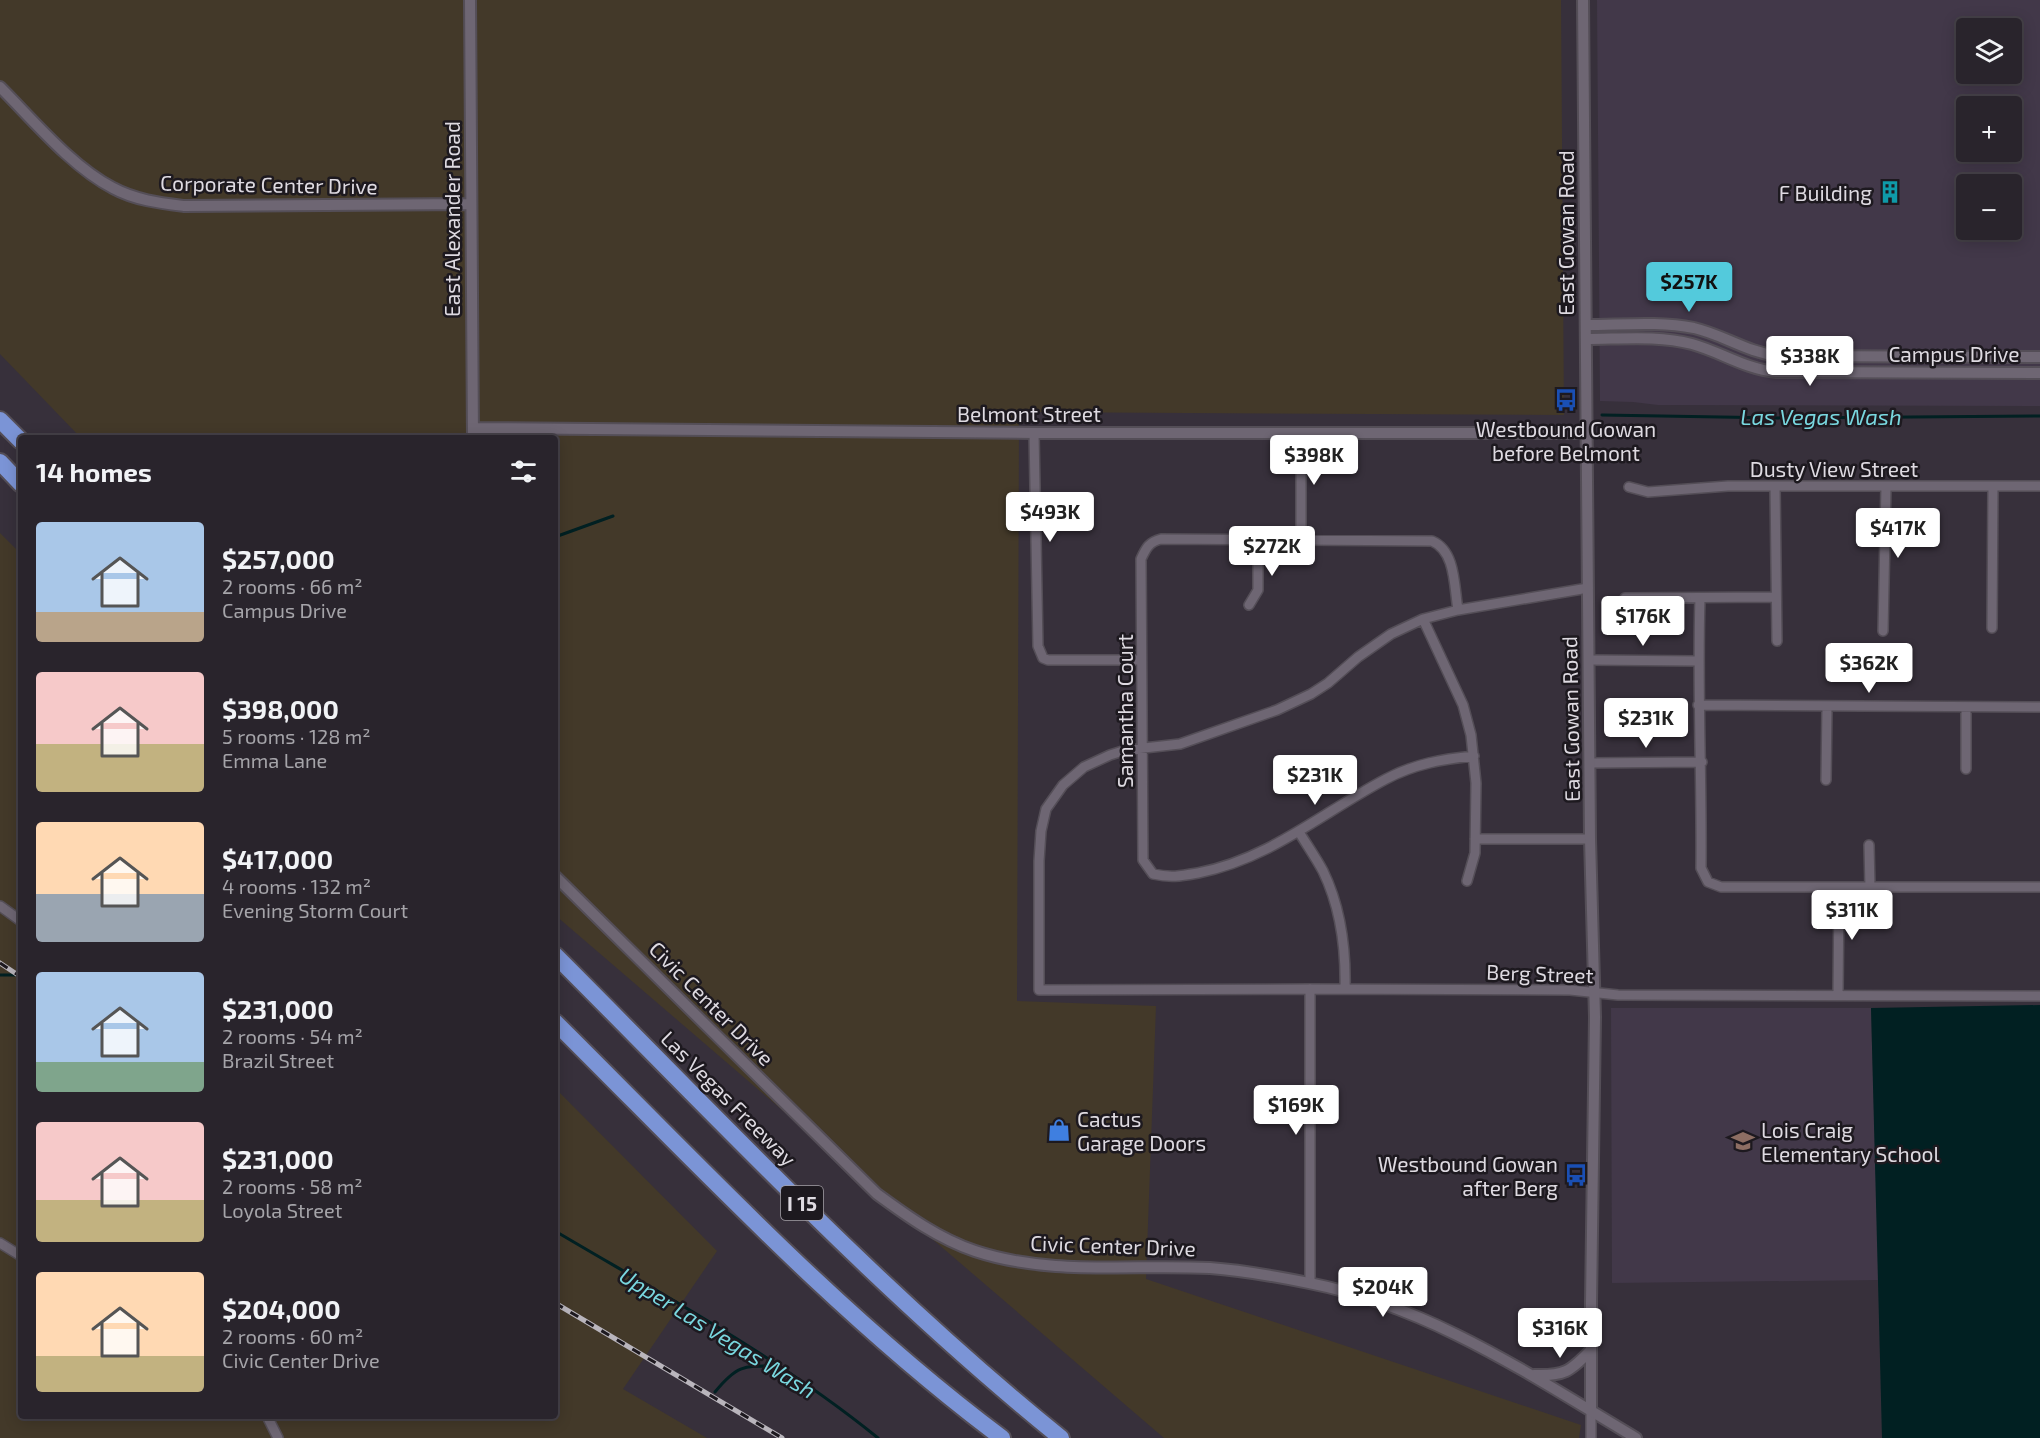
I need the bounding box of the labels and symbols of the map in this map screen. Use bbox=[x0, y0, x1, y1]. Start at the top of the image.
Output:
street label: East Alexander Road bbox=[439, 121, 464, 317]
street label: East Gowan Road bbox=[1553, 150, 1578, 316]
street label: Corporate Center Drive bbox=[160, 170, 378, 198]
building icon: F Building bbox=[1877, 179, 1903, 205]
place label: F Building bbox=[1779, 180, 1872, 205]
pin: $257K bbox=[1647, 262, 1731, 313]
pin: $338K bbox=[1768, 336, 1852, 387]
street label: Campus Drive bbox=[1888, 341, 2020, 366]
bus stop icon: Westbound Gowan before Belmont bbox=[1553, 387, 1579, 413]
street label: Belmont Street bbox=[957, 401, 1101, 426]
water label: Las Vegas Wash bbox=[1740, 403, 1902, 429]
place label: Westbound Gowan before Belmont bbox=[1476, 416, 1656, 465]
pin: $398K bbox=[1272, 435, 1356, 486]
street label: Dusty View Street bbox=[1750, 456, 1918, 481]
pin: $493K bbox=[1008, 492, 1092, 543]
pin: $417K bbox=[1856, 508, 1940, 559]
pin: $272K bbox=[1230, 526, 1314, 577]
pin: $176K bbox=[1601, 596, 1685, 647]
street label: Samantha Court bbox=[1112, 634, 1137, 788]
street label: East Gowan Road bbox=[1556, 636, 1584, 802]
pin: $362K bbox=[1827, 643, 1911, 694]
pin: $231K bbox=[1604, 698, 1688, 749]
pin: $231K bbox=[1273, 755, 1357, 806]
pin: $311K bbox=[1810, 890, 1894, 941]
street label: Civic Center Drive bbox=[645, 936, 779, 1070]
street label: Berg Street bbox=[1486, 959, 1594, 987]
street label: Las Vegas Freeway bbox=[656, 1025, 802, 1171]
pin: $169K bbox=[1254, 1085, 1338, 1136]
place label: Cactus Garage Doors bbox=[1077, 1106, 1206, 1155]
shop icon: Cactus Garage Doors bbox=[1046, 1117, 1072, 1143]
place label: Lois Craig Elementary School bbox=[1761, 1117, 1941, 1166]
school or university icon: Lois Craig Elementary School bbox=[1730, 1128, 1756, 1154]
place label: Westbound Gowan after Berg bbox=[1378, 1151, 1558, 1200]
bus stop icon: Westbound Gowan after Berg bbox=[1563, 1162, 1589, 1188]
road number: I 15 bbox=[781, 1186, 823, 1220]
street label: Civic Center Drive bbox=[1030, 1230, 1196, 1260]
water label: Upper Las Vegas Wash bbox=[615, 1261, 821, 1403]
pin: $204K bbox=[1341, 1267, 1425, 1318]
pin: $316K bbox=[1518, 1308, 1602, 1359]

